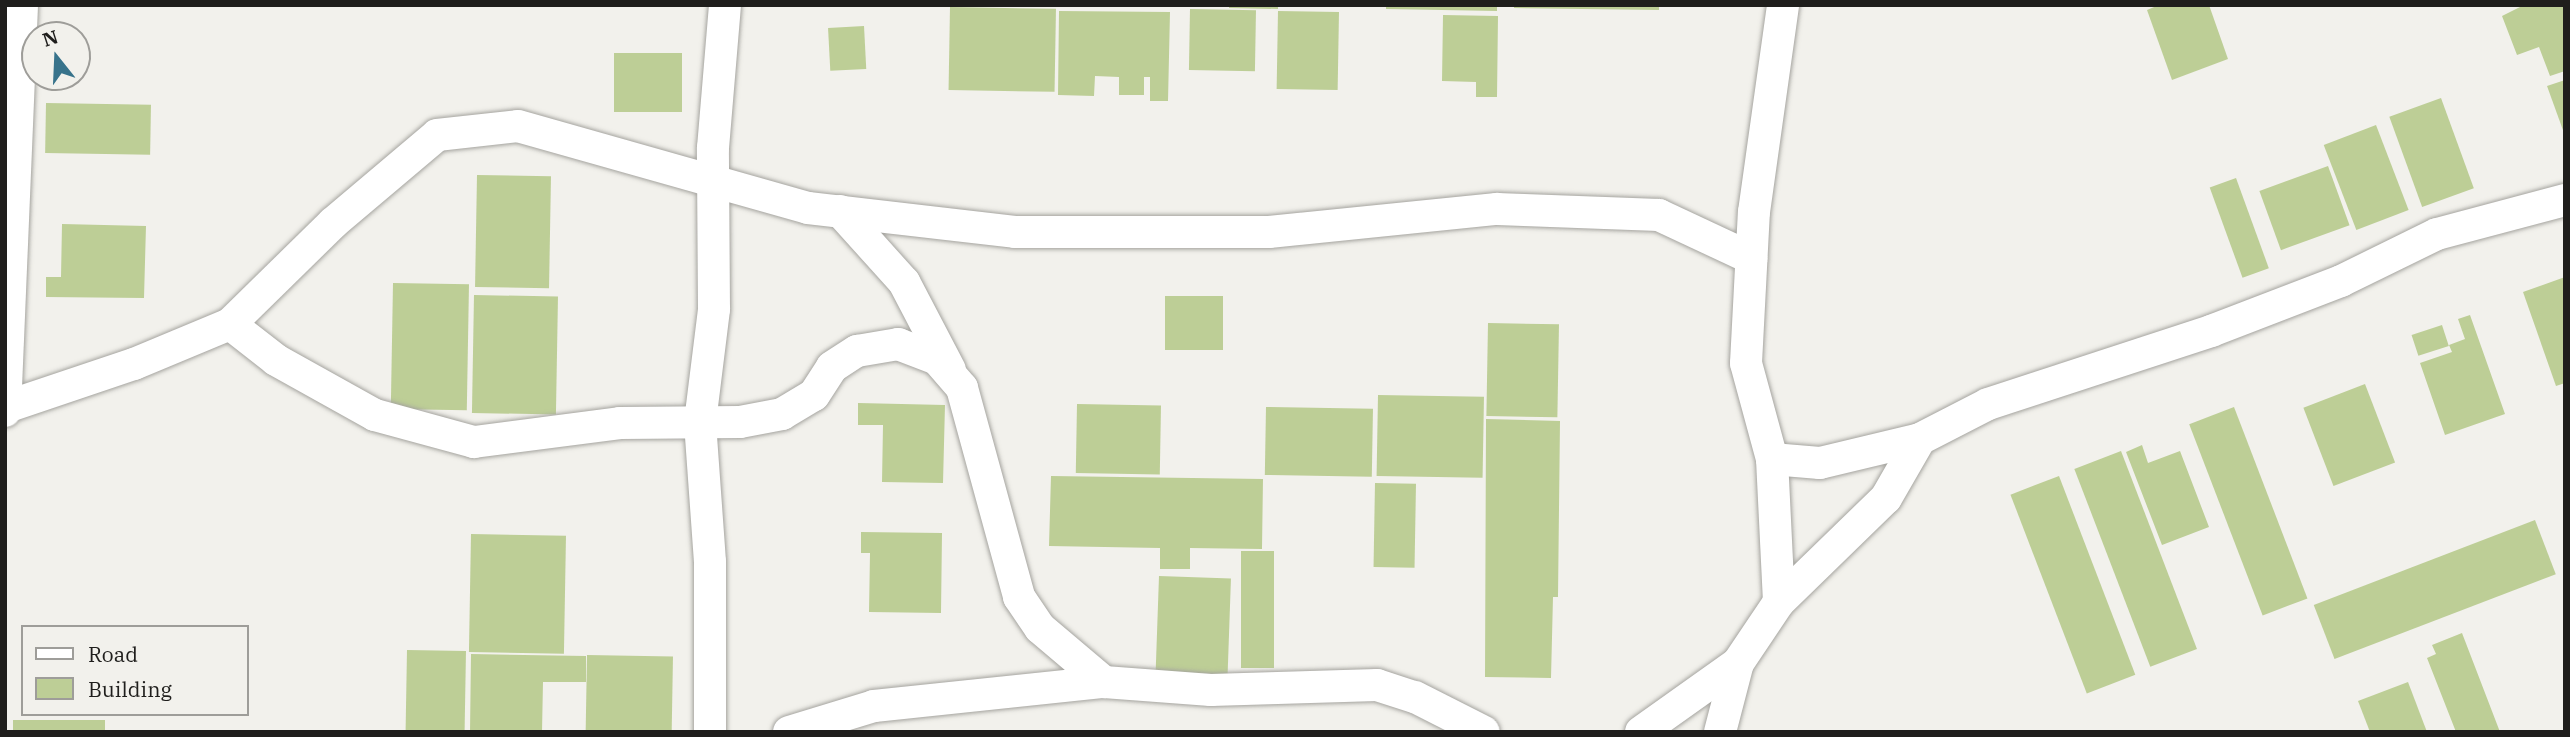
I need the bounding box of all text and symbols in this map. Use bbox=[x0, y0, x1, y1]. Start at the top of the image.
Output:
north arrow bbox=[21, 21, 91, 91]
text: N bbox=[39, 24, 61, 52]
legend bbox=[21, 625, 248, 716]
text: Road bbox=[88, 640, 138, 668]
text: Building bbox=[88, 675, 172, 703]

